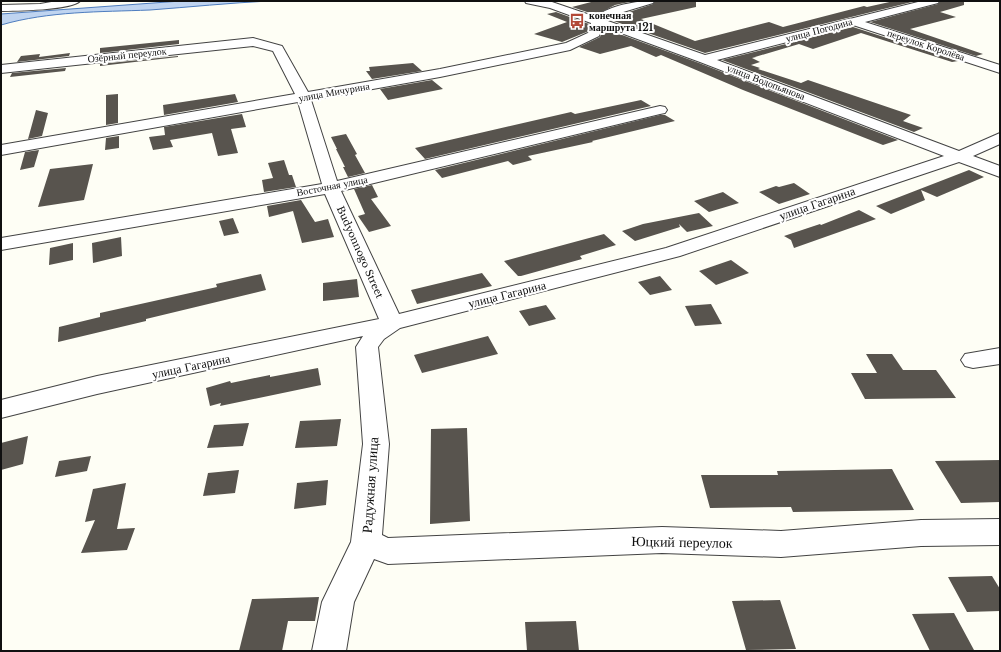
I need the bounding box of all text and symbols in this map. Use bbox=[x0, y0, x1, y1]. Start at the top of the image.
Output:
place label: конечная маршрута 121 bbox=[589, 9, 654, 34]
bus stop icon: конечная маршрута 121 bbox=[568, 12, 586, 30]
street label: улица Погодина bbox=[784, 15, 854, 45]
street label: переулок Королёва bbox=[886, 26, 967, 64]
street label: Озёрный переулок bbox=[87, 44, 167, 66]
street label: улица Водопьянова bbox=[725, 61, 808, 103]
street label: улица Мичурина bbox=[297, 79, 371, 105]
street label: Восточная улица bbox=[295, 173, 369, 199]
street label: улица Гагарина bbox=[777, 183, 858, 223]
street label: Budyonnogo Street bbox=[334, 204, 386, 300]
street label: улица Гагарина bbox=[467, 277, 548, 311]
street label: улица Гагарина bbox=[151, 350, 232, 382]
street label: Радужная улица bbox=[358, 436, 382, 534]
street label: Юцкий переулок bbox=[631, 532, 733, 552]

